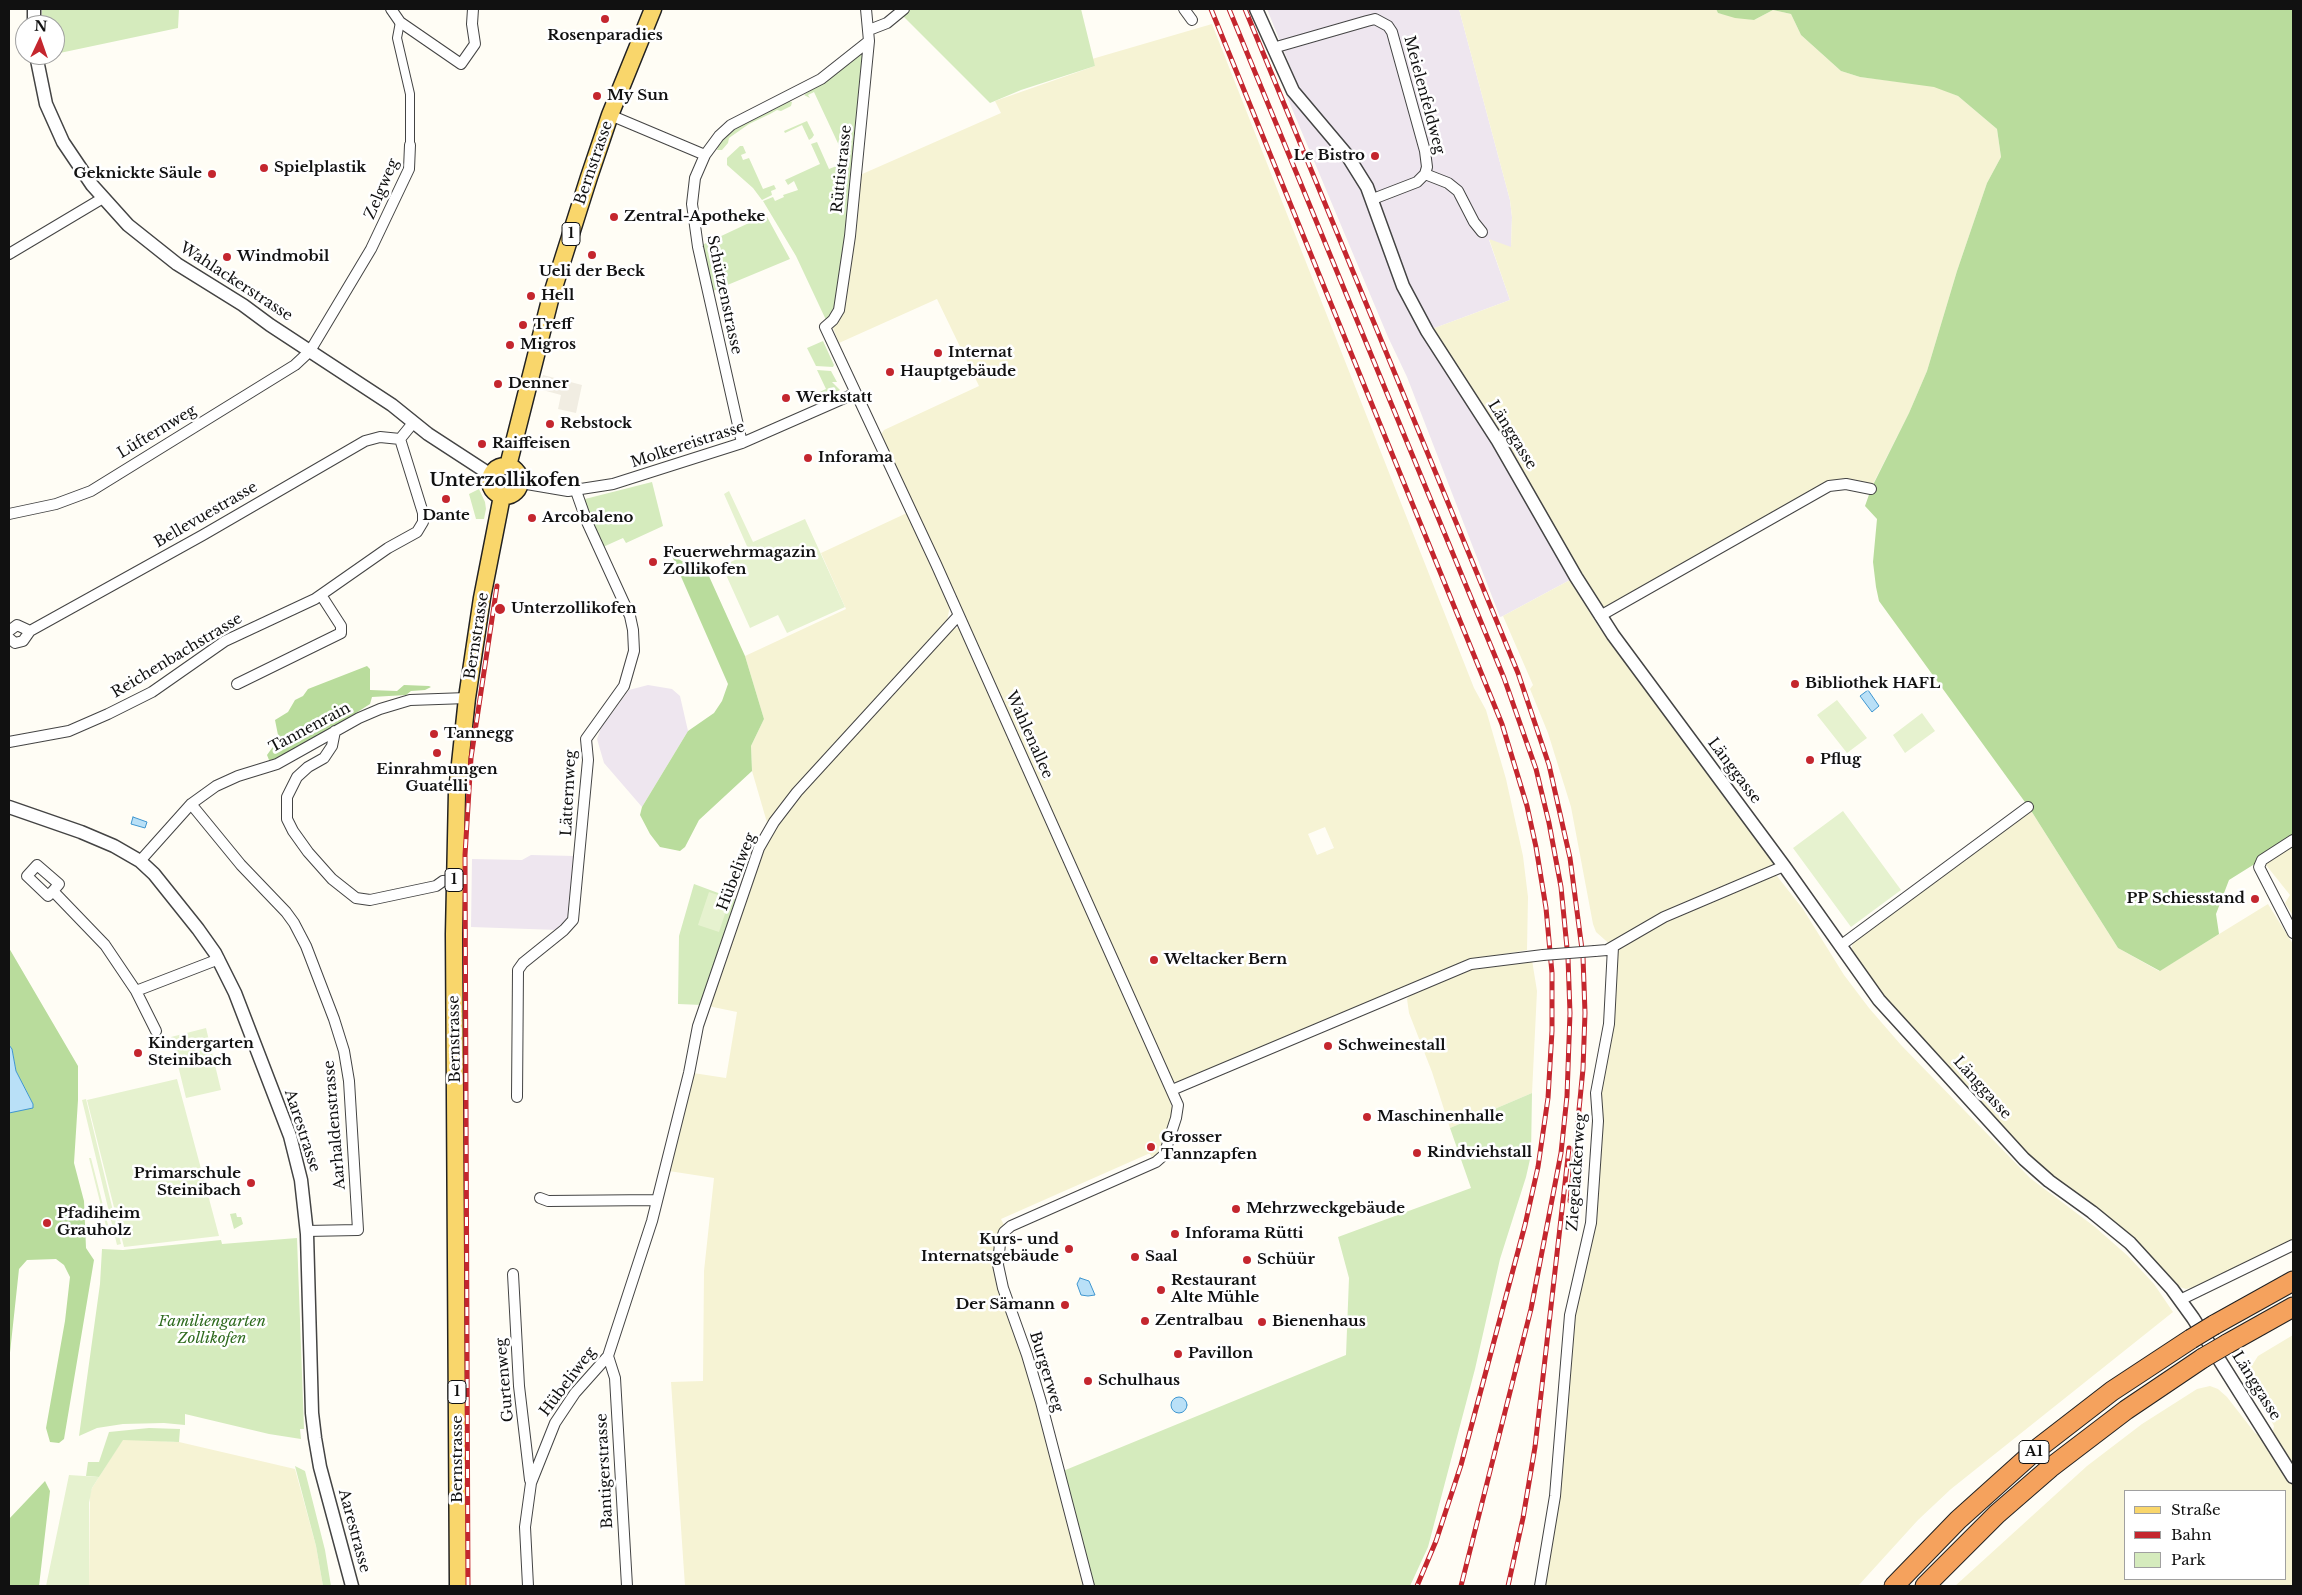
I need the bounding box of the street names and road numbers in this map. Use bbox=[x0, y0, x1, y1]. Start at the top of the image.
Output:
street label: Meielenfeldweg bbox=[1400, 34, 1448, 156]
street label: Bernstrasse bbox=[571, 119, 617, 207]
street label: Rüttistrasse bbox=[828, 124, 856, 214]
street label: Zelgweg bbox=[361, 156, 403, 222]
road number: 1 bbox=[562, 222, 580, 245]
street label: Schützenstrasse bbox=[703, 234, 745, 356]
street label: Wahlackerstrasse bbox=[176, 239, 296, 325]
street label: Länggasse bbox=[1484, 397, 1540, 473]
street label: Lüfternweg bbox=[114, 401, 200, 463]
street label: Molkereistrasse bbox=[629, 418, 747, 472]
street label: Bellevuestrasse bbox=[151, 478, 261, 552]
street label: Bernstrasse bbox=[461, 591, 493, 681]
street label: Reichenbachstrasse bbox=[108, 610, 246, 702]
street label: Wahlenallee bbox=[1002, 688, 1056, 782]
street label: Tannenrain bbox=[266, 699, 354, 757]
street label: Länggasse bbox=[1703, 734, 1765, 808]
street label: Lätternweg bbox=[558, 749, 580, 837]
street label: Hübeliweg bbox=[714, 830, 760, 914]
road number: 1 bbox=[445, 868, 463, 892]
street label: Bernstrasse bbox=[445, 995, 465, 1083]
street label: Länggasse bbox=[1949, 1053, 2015, 1123]
street label: Aarhaldenstrasse bbox=[320, 1060, 350, 1190]
street label: Aarestrasse bbox=[280, 1087, 324, 1175]
street label: Ziegelackerweg bbox=[1564, 1112, 1590, 1232]
street label: Burgerweg bbox=[1025, 1329, 1067, 1415]
street label: Gurtenweg bbox=[492, 1337, 518, 1423]
street label: Hübeliweg bbox=[536, 1344, 600, 1420]
street label: Länggasse bbox=[2228, 1348, 2284, 1424]
road number: 1 bbox=[448, 1380, 466, 1404]
street label: Bantigerstrasse bbox=[593, 1413, 617, 1529]
street label: Bernstrasse bbox=[449, 1415, 467, 1503]
road number: A1 bbox=[2019, 1440, 2049, 1464]
street label: Aarestrasse bbox=[334, 1487, 374, 1575]

